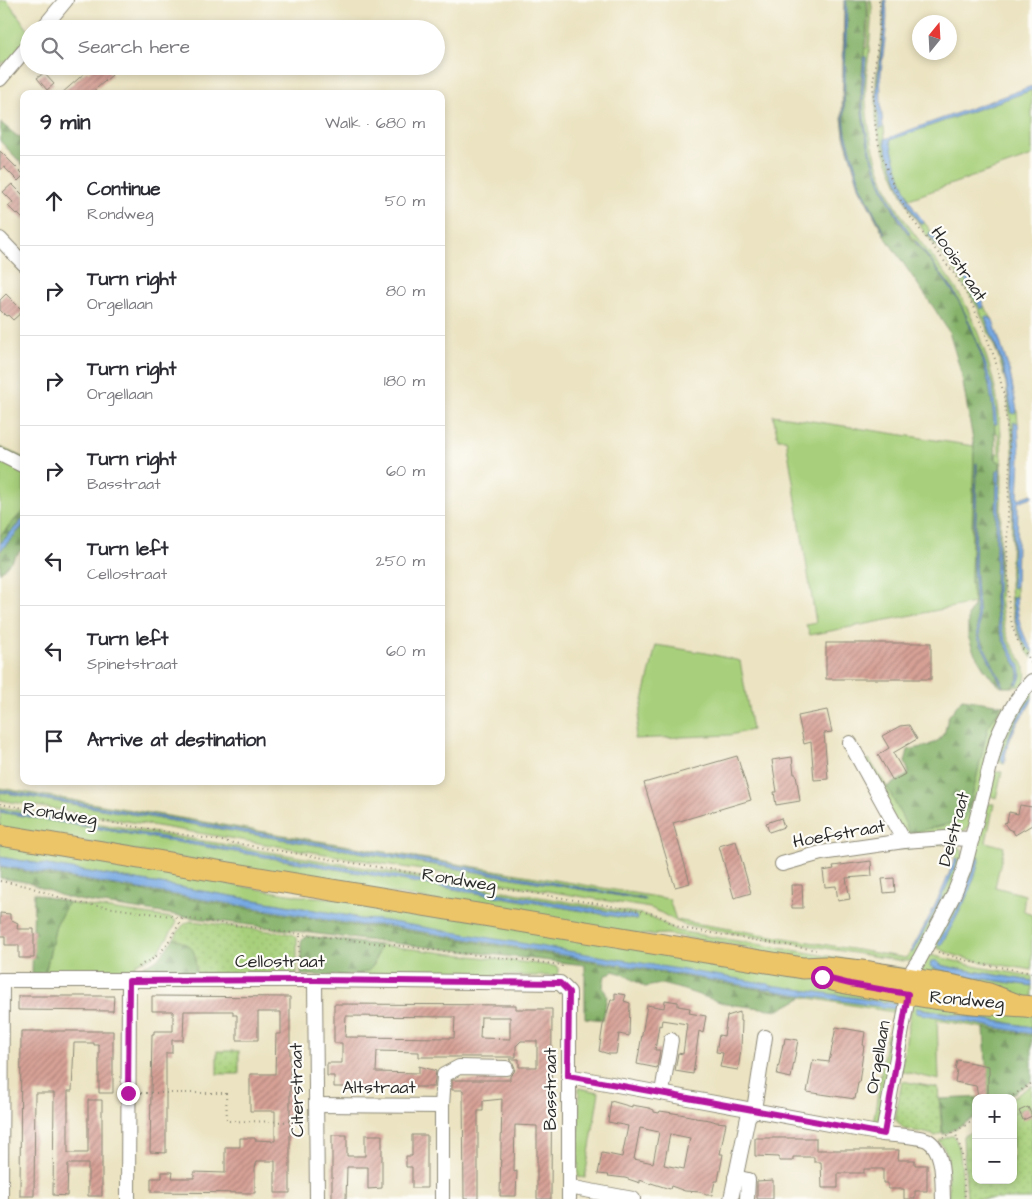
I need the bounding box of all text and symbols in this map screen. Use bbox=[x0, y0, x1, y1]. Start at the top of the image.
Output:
north arrow bbox=[912, 15, 957, 60]
search box bbox=[20, 20, 445, 75]
icon: search bbox=[38, 34, 66, 62]
text: Search here bbox=[78, 34, 190, 61]
text: 9 min bbox=[40, 108, 90, 137]
text: Walk · 680 m bbox=[325, 112, 425, 134]
text: Continue bbox=[87, 176, 161, 203]
icon: ahead bbox=[40, 187, 68, 215]
text: 50 m bbox=[385, 190, 425, 212]
text: Rondweg bbox=[87, 203, 153, 225]
street label: Hooistraat bbox=[925, 221, 994, 307]
text: Turn right bbox=[87, 266, 176, 293]
icon: right bbox=[40, 277, 68, 305]
text: 80 m bbox=[386, 280, 425, 302]
text: Orgellaan bbox=[87, 293, 153, 315]
text: Turn right bbox=[87, 356, 176, 383]
icon: right bbox=[40, 367, 68, 395]
text: 180 m bbox=[384, 370, 425, 392]
text: Orgellaan bbox=[87, 383, 153, 405]
text: Turn right bbox=[87, 446, 176, 473]
icon: right bbox=[40, 457, 68, 485]
text: 60 m bbox=[386, 460, 425, 482]
text: Basstraat bbox=[87, 473, 161, 495]
text: Turn left bbox=[87, 536, 168, 563]
icon: left bbox=[40, 547, 68, 575]
text: 250 m bbox=[376, 550, 425, 572]
text: Cellostraat bbox=[87, 563, 167, 585]
text: Turn left bbox=[87, 626, 168, 653]
icon: left bbox=[40, 637, 68, 665]
text: 60 m bbox=[386, 640, 425, 662]
text: Spinetstraat bbox=[87, 653, 178, 675]
icon: arrive bbox=[40, 727, 68, 755]
text: Arrive at destination bbox=[87, 727, 266, 754]
street label: Delstraat bbox=[932, 788, 976, 869]
street label: Rondweg bbox=[21, 796, 99, 833]
street label: Hoefstraat bbox=[791, 813, 888, 854]
street label: Rondweg bbox=[420, 862, 498, 899]
street label: Cellostraat bbox=[235, 949, 326, 974]
route start bbox=[811, 966, 834, 989]
street label: Rondweg bbox=[929, 984, 1005, 1017]
street label: Orgellaan bbox=[859, 1018, 898, 1096]
street label: Citerstraat bbox=[284, 1042, 310, 1137]
street label: Basstraat bbox=[538, 1047, 563, 1130]
street label: Altstraat bbox=[342, 1075, 416, 1100]
route end bbox=[117, 1082, 140, 1105]
map controls bbox=[972, 1094, 1017, 1184]
button: + bbox=[972, 1094, 1017, 1139]
button: − bbox=[972, 1139, 1017, 1184]

